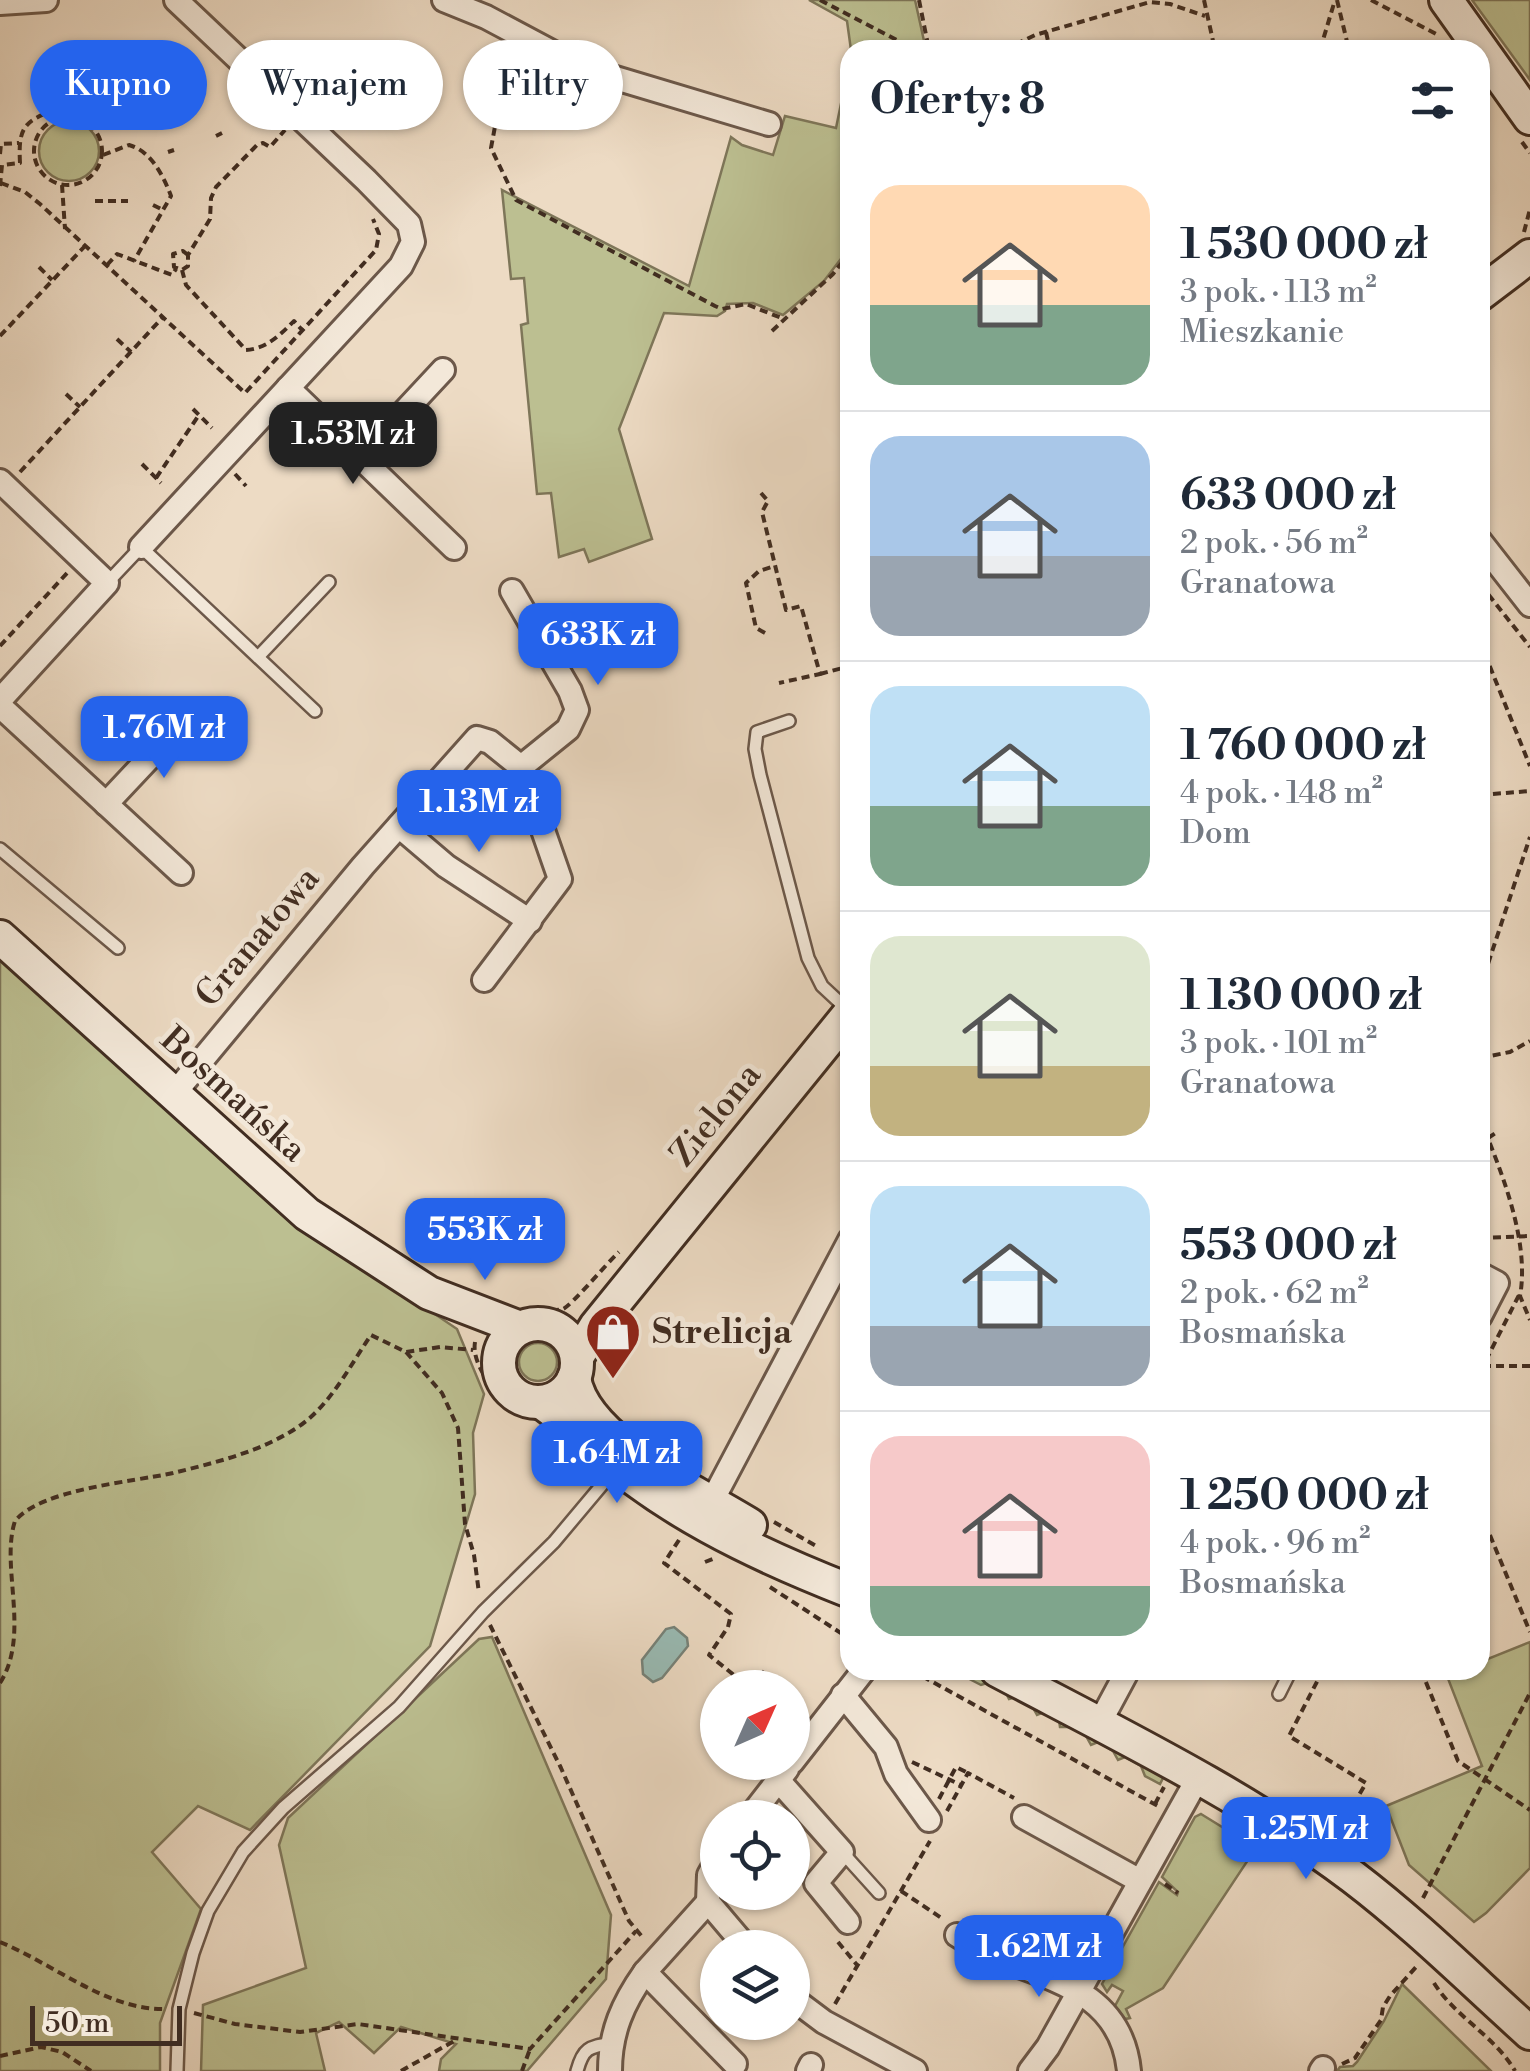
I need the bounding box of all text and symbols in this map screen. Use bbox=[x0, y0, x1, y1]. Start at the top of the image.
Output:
chip: Kupno bbox=[30, 40, 207, 130]
chip: Wynajem bbox=[227, 40, 443, 130]
chip: Filtry bbox=[463, 40, 623, 130]
icon: filters bbox=[1405, 73, 1460, 128]
text: Oferty: 8 bbox=[870, 74, 1045, 127]
text: 1 530 000 zł bbox=[1180, 219, 1428, 272]
icon: home bbox=[950, 225, 1070, 345]
text: 3 pok. · 113 m² bbox=[1180, 272, 1377, 312]
text: Mieszkanie bbox=[1180, 312, 1344, 352]
pin: 1.53M zł bbox=[250, 402, 456, 487]
text: 1.53M zł bbox=[291, 414, 415, 454]
text: 633 000 zł bbox=[1180, 470, 1396, 523]
icon: home bbox=[950, 476, 1070, 596]
text: 2 pok. · 56 m² bbox=[1180, 523, 1368, 563]
text: Granatowa bbox=[1180, 563, 1336, 603]
pin: 633K zł bbox=[506, 603, 690, 688]
text: 633K zł bbox=[540, 615, 656, 655]
pin: 1.76M zł bbox=[61, 696, 267, 781]
text: 1.76M zł bbox=[103, 708, 225, 748]
text: 1 760 000 zł bbox=[1180, 720, 1426, 773]
icon: home bbox=[950, 726, 1070, 846]
pin: 1.13M zł bbox=[376, 770, 582, 855]
text: 4 pok. · 148 m² bbox=[1180, 773, 1383, 813]
text: 1.13M zł bbox=[419, 782, 539, 822]
text: Dom bbox=[1180, 813, 1251, 853]
street label: Granatowa bbox=[187, 858, 329, 1016]
text: 1 130 000 zł bbox=[1180, 970, 1422, 1023]
icon: home bbox=[950, 976, 1070, 1096]
street label: Bosmańska bbox=[151, 1018, 315, 1172]
text: 3 pok. · 101 m² bbox=[1180, 1023, 1377, 1063]
street label: Zielona bbox=[661, 1054, 771, 1175]
text: Granatowa bbox=[1180, 1063, 1336, 1103]
pin: 553K zł bbox=[393, 1198, 577, 1283]
text: 553K zł bbox=[427, 1210, 543, 1250]
text: 553 000 zł bbox=[1180, 1220, 1396, 1273]
icon: home bbox=[950, 1226, 1070, 1346]
text: 2 pok. · 62 m² bbox=[1180, 1273, 1369, 1313]
shop icon: Strelicja bbox=[583, 1302, 643, 1381]
place label: Strelicja bbox=[652, 1311, 793, 1354]
text: Bosmańska bbox=[1180, 1313, 1346, 1353]
pin: 1.64M zł bbox=[514, 1421, 720, 1506]
text: 1.64M zł bbox=[553, 1433, 681, 1473]
text: 1 250 000 zł bbox=[1180, 1470, 1429, 1523]
icon: home bbox=[950, 1476, 1070, 1596]
text: 4 pok. · 96 m² bbox=[1180, 1523, 1371, 1563]
text: Bosmańska bbox=[1180, 1563, 1346, 1603]
north arrow bbox=[700, 1670, 810, 1780]
map controls bbox=[700, 1670, 810, 2040]
pin: 1.25M zł bbox=[1203, 1797, 1409, 1882]
button: locate bbox=[700, 1800, 810, 1910]
text: 1.25M zł bbox=[1244, 1809, 1368, 1849]
pin: 1.62M zł bbox=[936, 1915, 1142, 2000]
text: 1.62M zł bbox=[976, 1927, 1102, 1967]
button: layers bbox=[700, 1930, 810, 2040]
scale bar bbox=[30, 2001, 182, 2046]
text: 50 m bbox=[45, 2006, 109, 2041]

